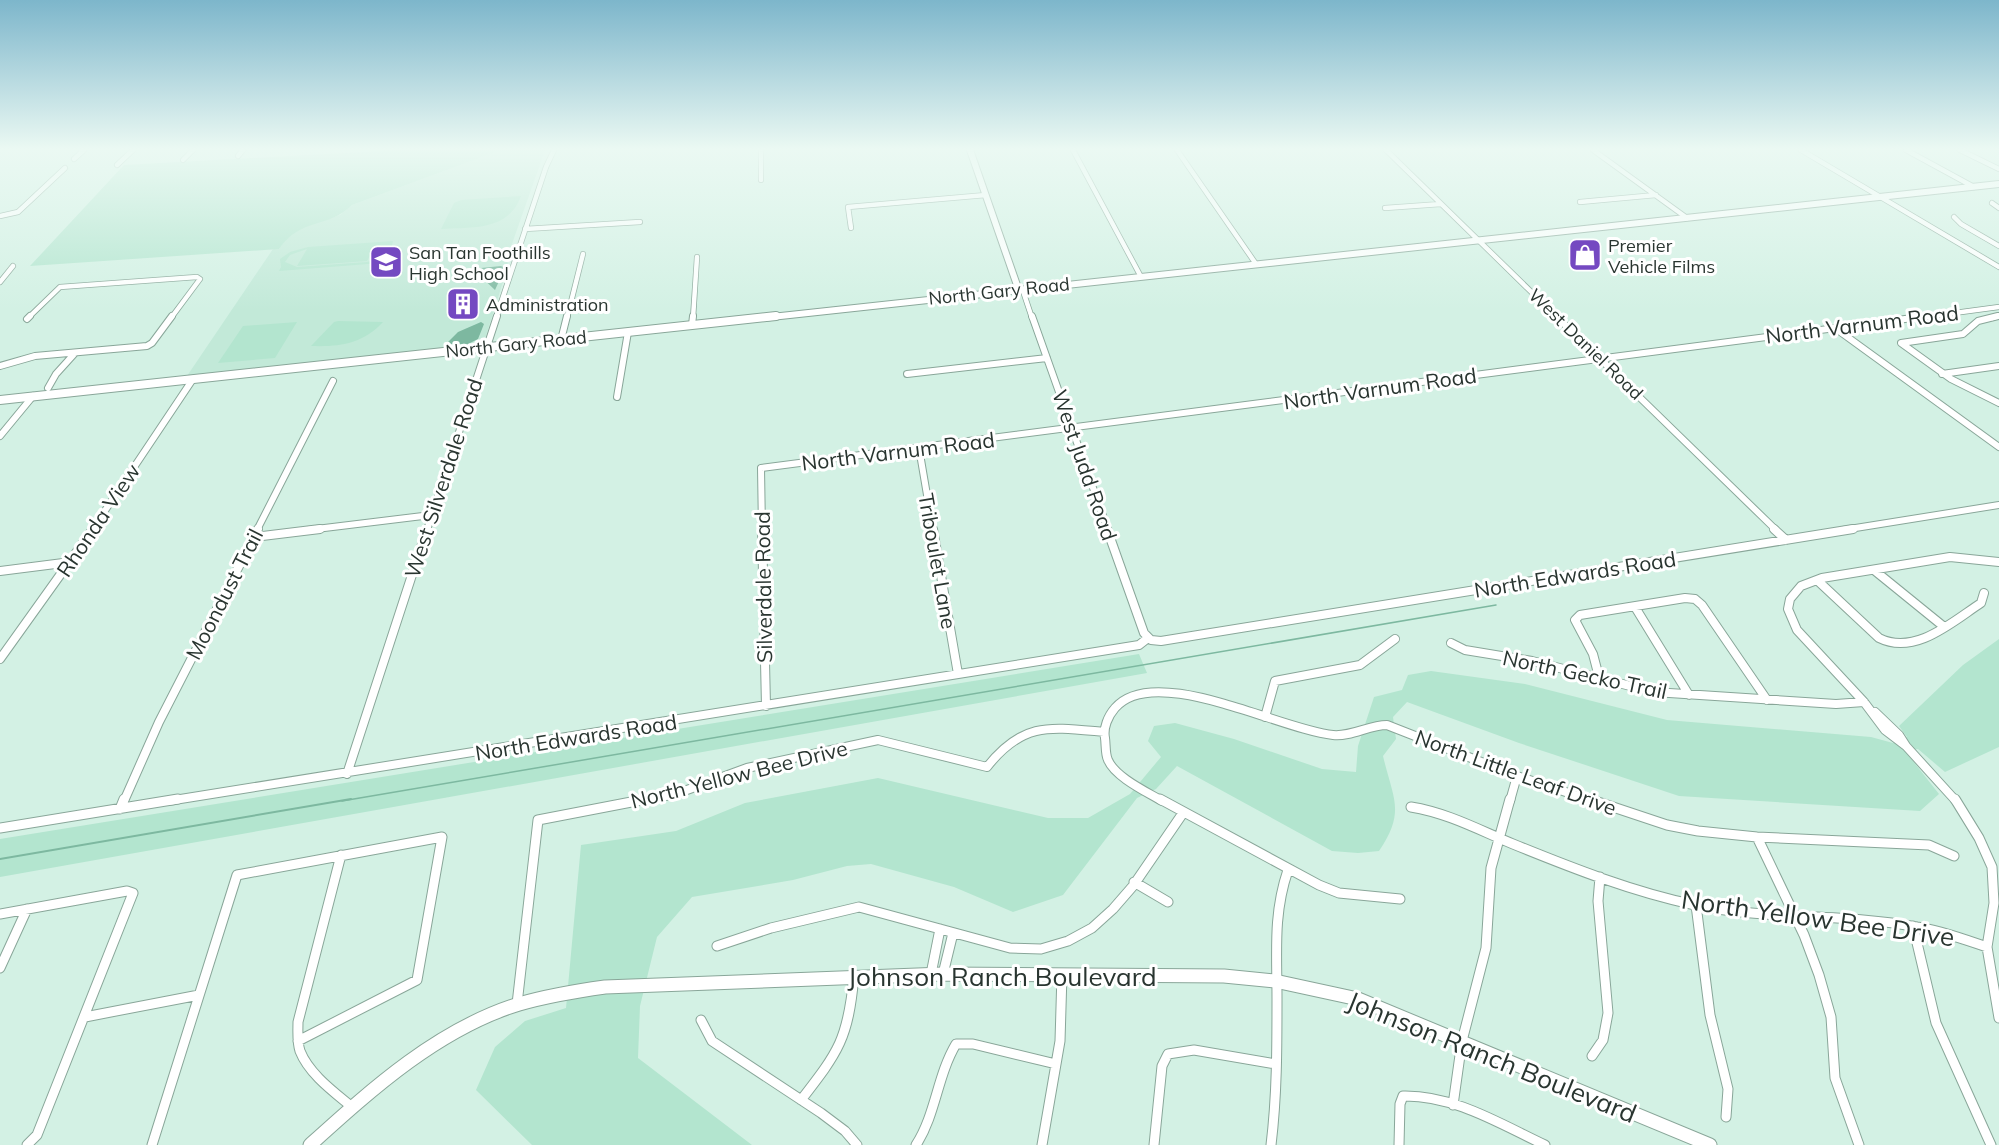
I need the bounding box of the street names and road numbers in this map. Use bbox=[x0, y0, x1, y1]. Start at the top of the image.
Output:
street label: North Gary Road bbox=[927, 272, 1071, 310]
street label: West Daniel Road bbox=[1524, 283, 1648, 405]
street label: North Varnum Road bbox=[1764, 299, 1960, 349]
street label: North Gary Road bbox=[444, 325, 588, 363]
street label: North Varnum Road bbox=[1282, 362, 1478, 414]
street label: West Silverdale Road bbox=[398, 375, 488, 581]
street label: West Judd Road bbox=[1047, 386, 1123, 544]
street label: North Varnum Road bbox=[800, 426, 996, 476]
street label: Rhonda View bbox=[51, 458, 145, 582]
street label: Triboulet Lane bbox=[913, 491, 963, 631]
street label: Silverdale Road bbox=[749, 511, 777, 663]
street label: Moondust Trail bbox=[180, 524, 268, 664]
street label: North Edwards Road bbox=[1472, 545, 1678, 603]
street label: North Gecko Trail bbox=[1500, 644, 1670, 704]
street label: North Edwards Road bbox=[473, 708, 679, 766]
street label: North Little Leaf Drive bbox=[1412, 723, 1620, 821]
street label: North Yellow Bee Drive bbox=[628, 734, 850, 814]
street label: North Yellow Bee Drive bbox=[1679, 882, 1957, 954]
street label: Johnson Ranch Boulevard bbox=[847, 960, 1157, 993]
street label: Johnson Ranch Boulevard bbox=[1343, 984, 1641, 1130]

